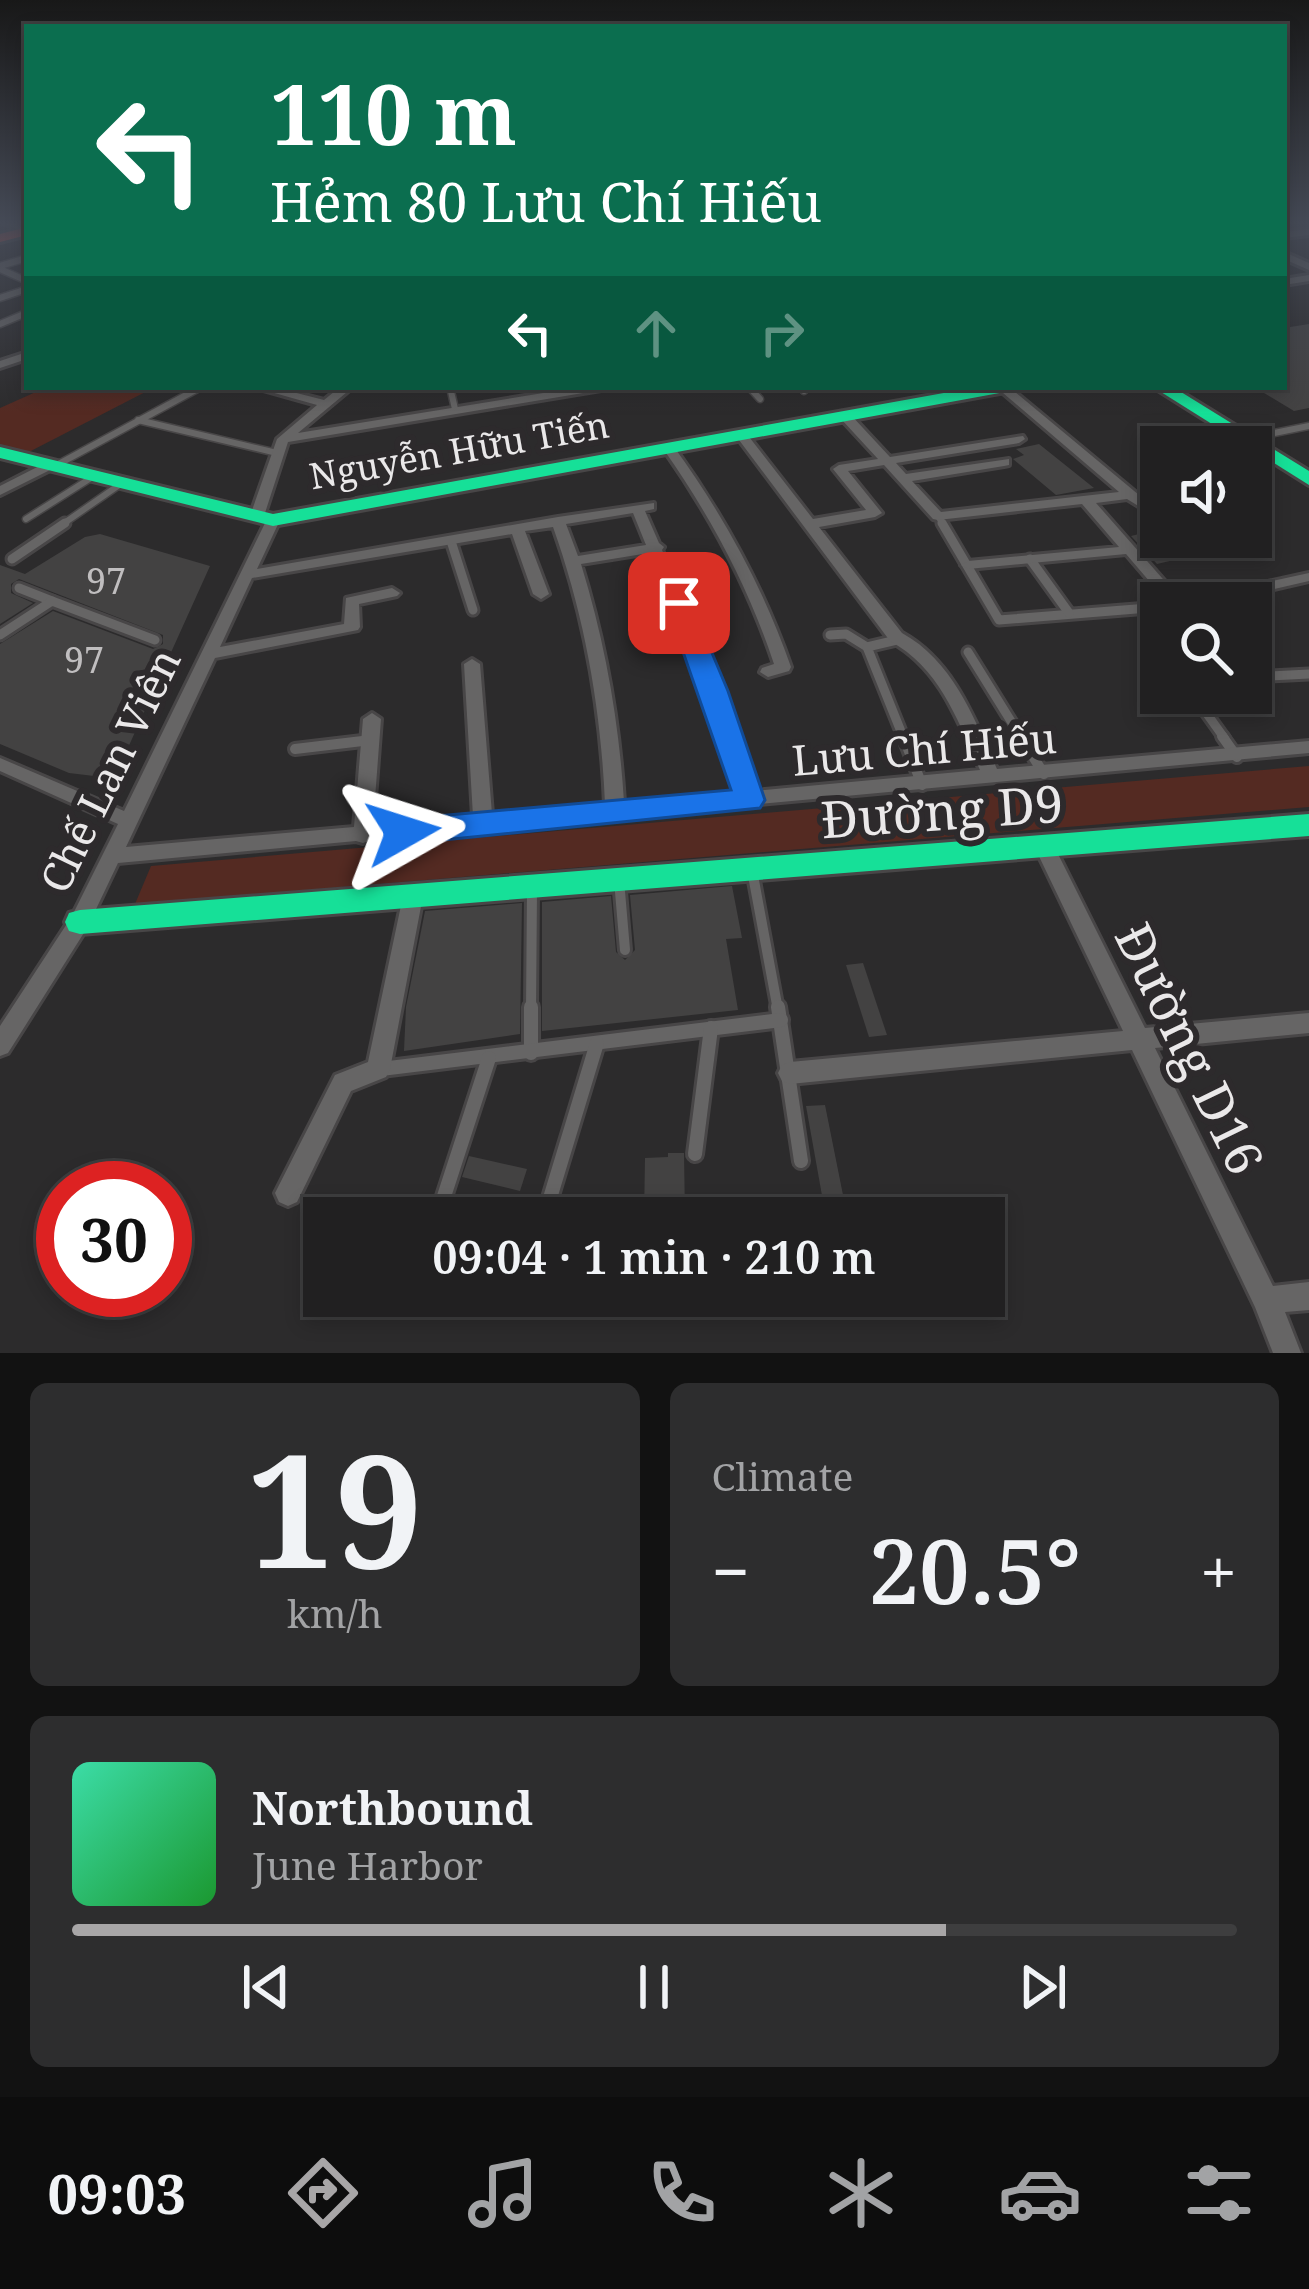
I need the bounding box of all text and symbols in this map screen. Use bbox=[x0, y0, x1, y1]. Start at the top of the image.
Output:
text: 110 m bbox=[270, 55, 517, 170]
icon: left bbox=[72, 72, 228, 228]
text: Hẻm 80 Lưu Chí Hiếu bbox=[270, 164, 822, 238]
icon: left bbox=[497, 300, 563, 366]
icon: ahead bbox=[623, 300, 689, 366]
icon: right bbox=[749, 300, 815, 366]
street label: Nguyễn Hữu Tiến bbox=[306, 400, 612, 500]
map controls bbox=[1140, 426, 1272, 714]
button: sound bbox=[1140, 426, 1272, 558]
pin bbox=[628, 552, 730, 654]
house number: 97 bbox=[86, 556, 126, 605]
icon: arrive bbox=[646, 570, 712, 636]
button: search bbox=[1140, 582, 1272, 714]
house number: 97 bbox=[64, 635, 104, 684]
street label: Chế Lan Viên bbox=[25, 638, 193, 902]
street label: Lưu Chí Hiếu bbox=[790, 708, 1058, 788]
street label: Đường D9 bbox=[818, 767, 1066, 853]
position arrow bbox=[340, 769, 466, 895]
street label: Đường D16 bbox=[1100, 911, 1282, 1185]
speed limit sign: 30 bbox=[36, 1161, 192, 1317]
text: 09:04 · 1 min · 210 m bbox=[432, 1226, 876, 1287]
text: 19 bbox=[247, 1401, 423, 1614]
text: Climate bbox=[712, 1449, 853, 1502]
text: 20.5° bbox=[868, 1508, 1081, 1630]
text: − bbox=[712, 1525, 750, 1615]
text: + bbox=[1200, 1525, 1237, 1615]
text: km/h bbox=[287, 1586, 383, 1639]
text: Northbound bbox=[252, 1777, 533, 1838]
text: June Harbor bbox=[252, 1838, 483, 1891]
icon: previous bbox=[233, 1954, 299, 2020]
icon: pause bbox=[621, 1954, 687, 2020]
icon: next bbox=[1010, 1954, 1076, 2020]
icon: directions bbox=[281, 2151, 365, 2235]
icon: music bbox=[461, 2151, 545, 2235]
icon: phone bbox=[640, 2151, 724, 2235]
icon: climate bbox=[819, 2151, 903, 2235]
icon: car bbox=[998, 2151, 1082, 2235]
icon: filters bbox=[1177, 2151, 1261, 2235]
text: 09:03 bbox=[48, 2156, 186, 2230]

